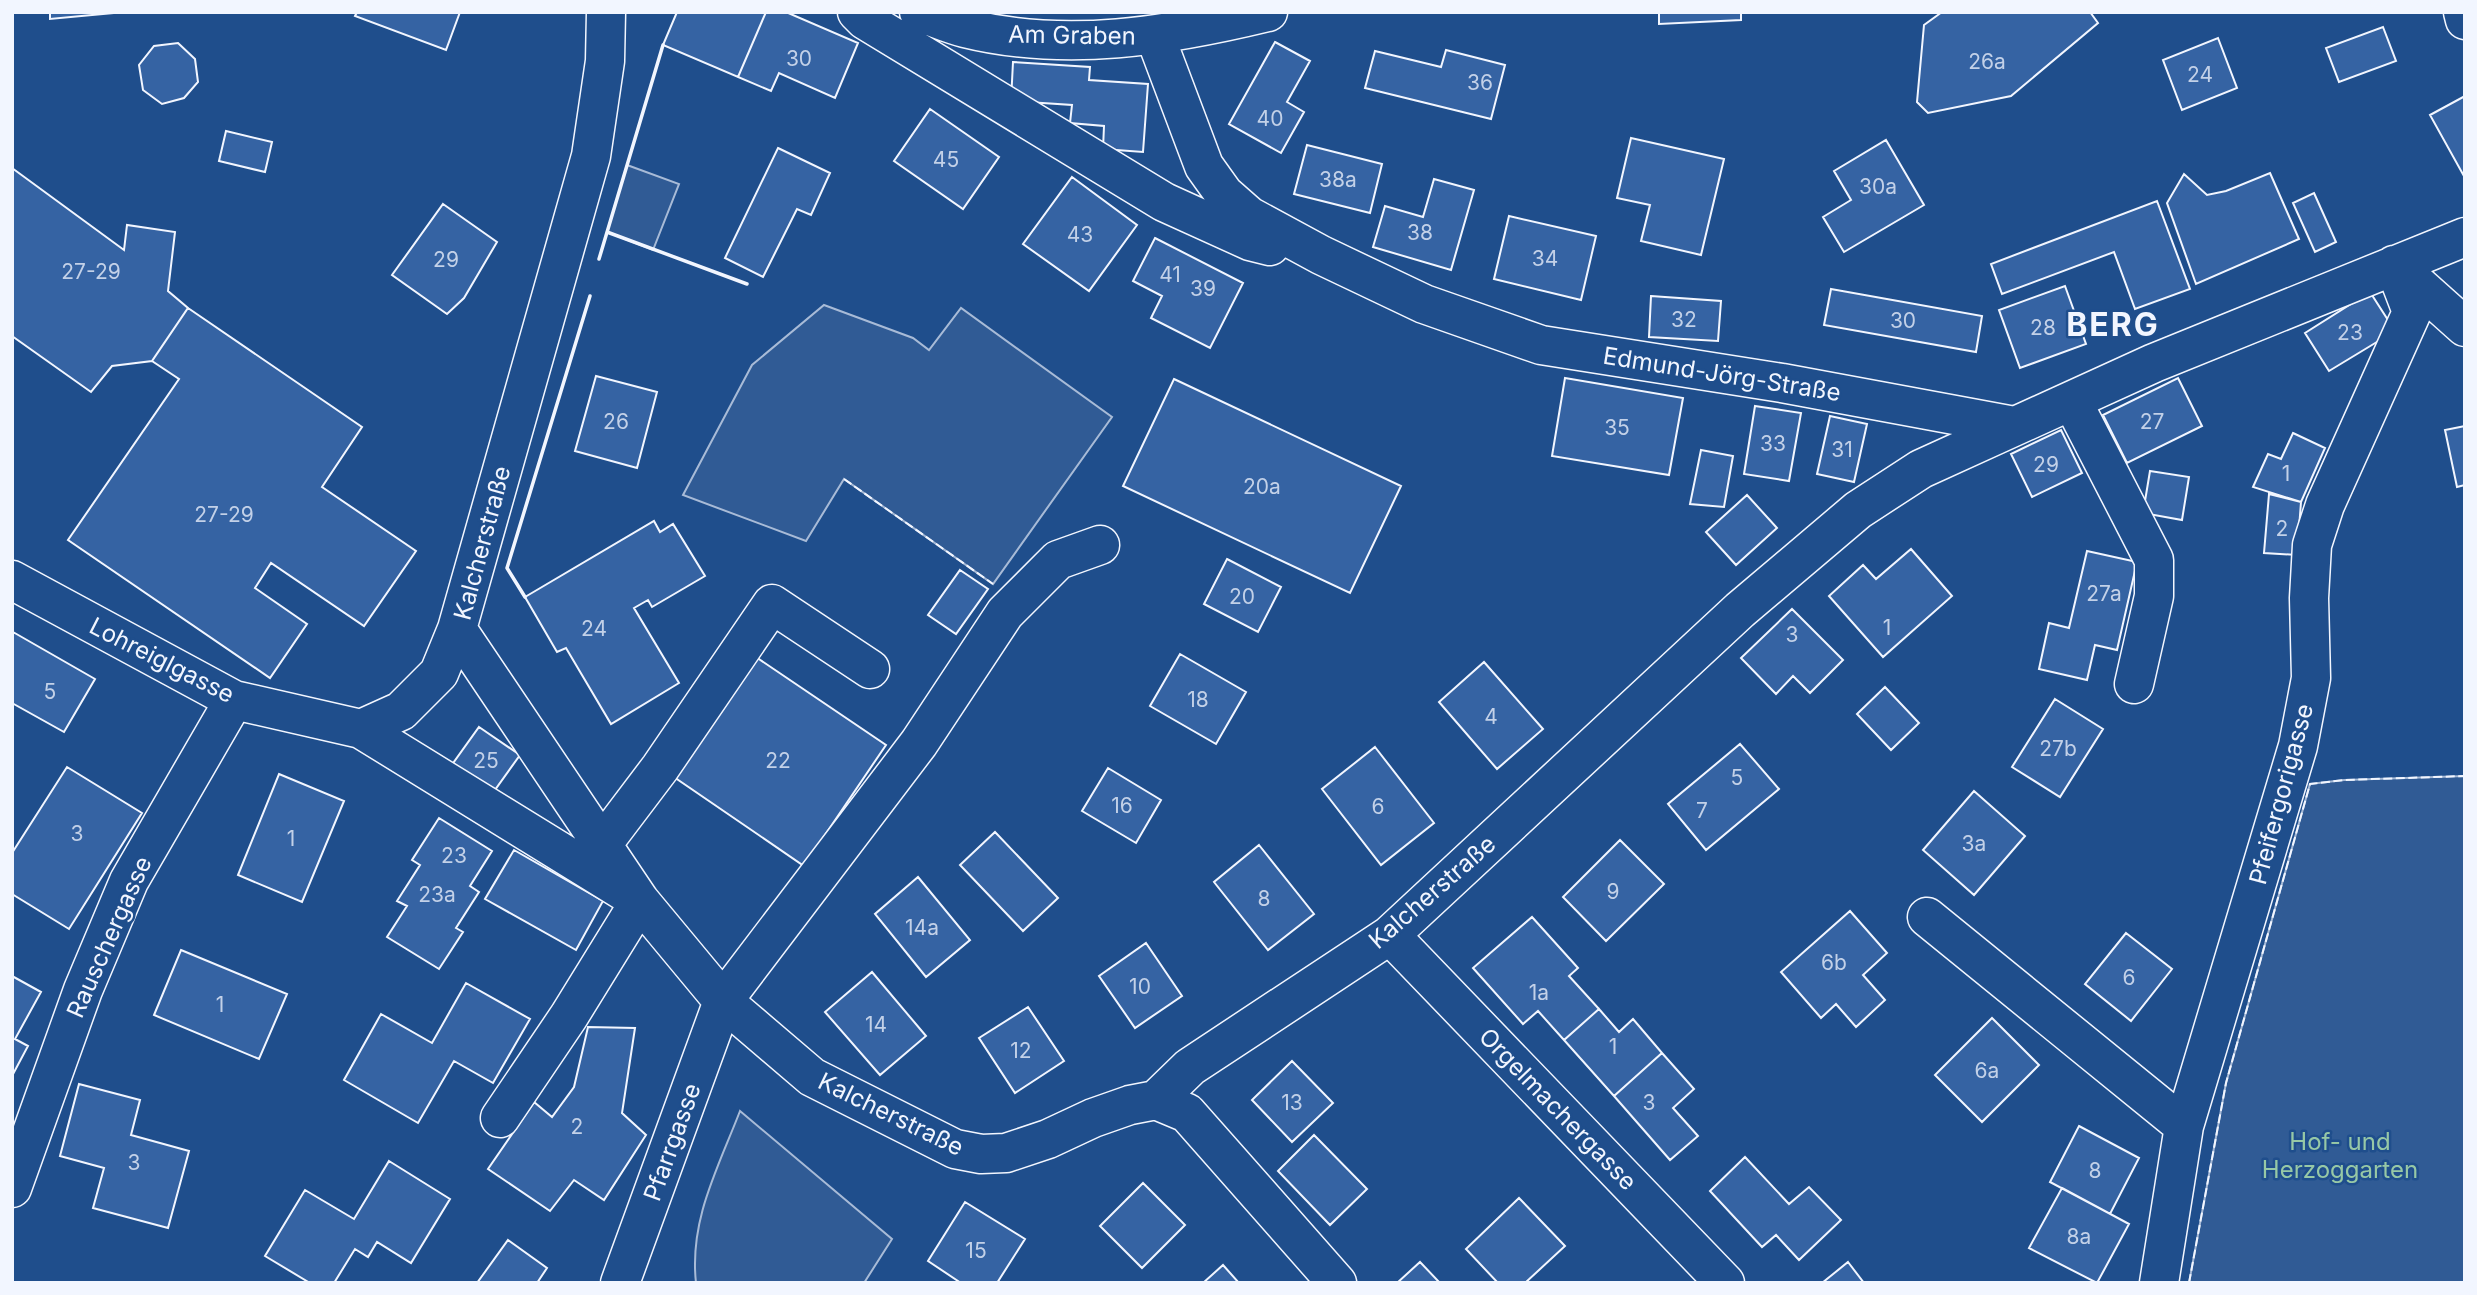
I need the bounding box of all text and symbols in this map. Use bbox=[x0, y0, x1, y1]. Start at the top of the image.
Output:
street label: Am Graben bbox=[1008, 19, 1136, 51]
house number: 30 bbox=[786, 46, 812, 71]
house number: 26a bbox=[1968, 49, 2006, 74]
house number: 24 bbox=[2187, 62, 2213, 87]
house number: 36 bbox=[1467, 70, 1493, 95]
house number: 40 bbox=[1257, 106, 1283, 131]
house number: 45 bbox=[933, 147, 959, 172]
house number: 38a bbox=[1319, 167, 1357, 192]
house number: 30a bbox=[1859, 174, 1897, 199]
house number: 38 bbox=[1407, 220, 1433, 245]
house number: 43 bbox=[1067, 222, 1093, 247]
house number: 34 bbox=[1532, 246, 1558, 271]
house number: 29 bbox=[433, 247, 459, 272]
house number: 27-29 bbox=[61, 259, 121, 284]
house number: 41 bbox=[1159, 262, 1181, 287]
house number: 39 bbox=[1190, 276, 1216, 301]
district label: BERG bbox=[2066, 305, 2160, 344]
house number: 32 bbox=[1671, 307, 1697, 332]
house number: 30 bbox=[1890, 308, 1916, 333]
house number: 28 bbox=[2030, 315, 2056, 340]
house number: 23 bbox=[2337, 320, 2363, 345]
street label: Edmund-Jörg-Straße bbox=[1601, 341, 1843, 407]
house number: 26 bbox=[603, 409, 629, 434]
house number: 27 bbox=[2140, 409, 2164, 434]
house number: 35 bbox=[1604, 415, 1630, 440]
house number: 33 bbox=[1760, 431, 1786, 456]
house number: 31 bbox=[1831, 437, 1853, 462]
house number: 29 bbox=[2033, 452, 2059, 477]
house number: 1 bbox=[2282, 461, 2290, 486]
street label: Kalcherstraße bbox=[448, 463, 516, 623]
house number: 20a bbox=[1243, 474, 1281, 499]
house number: 27-29 bbox=[194, 502, 254, 527]
house number: 2 bbox=[2276, 516, 2288, 541]
house number: 27a bbox=[2086, 581, 2122, 606]
house number: 20 bbox=[1229, 584, 1255, 609]
street label: Lohreiglgasse bbox=[85, 611, 239, 709]
house number: 1 bbox=[1883, 615, 1891, 640]
house number: 24 bbox=[581, 616, 607, 641]
house number: 3 bbox=[1786, 622, 1798, 647]
house number: 5 bbox=[44, 679, 56, 704]
house number: 18 bbox=[1187, 687, 1209, 712]
street label: Pfeifergorigasse bbox=[2243, 700, 2319, 888]
house number: 4 bbox=[1484, 704, 1498, 729]
house number: 27b bbox=[2039, 736, 2077, 761]
house number: 25 bbox=[473, 748, 499, 773]
house number: 22 bbox=[765, 748, 791, 773]
house number: 5 bbox=[1731, 765, 1743, 790]
house number: 16 bbox=[1111, 793, 1133, 818]
house number: 6 bbox=[1371, 794, 1385, 819]
house number: 7 bbox=[1696, 798, 1708, 823]
house number: 3 bbox=[71, 821, 83, 846]
house number: 1 bbox=[287, 826, 295, 851]
street label: Kalcherstraße bbox=[1363, 829, 1501, 955]
house number: 3a bbox=[1962, 831, 1986, 856]
house number: 23 bbox=[441, 843, 467, 868]
street label: Rauschergasse bbox=[60, 852, 158, 1022]
house number: 9 bbox=[1606, 879, 1620, 904]
house number: 23a bbox=[418, 882, 456, 907]
house number: 8 bbox=[1258, 886, 1271, 911]
house number: 14a bbox=[905, 915, 939, 940]
house number: 6b bbox=[1821, 950, 1847, 975]
house number: 6 bbox=[2122, 965, 2136, 990]
house number: 10 bbox=[1129, 974, 1151, 999]
house number: 1a bbox=[1529, 980, 1549, 1005]
house number: 1 bbox=[216, 992, 224, 1017]
house number: 14 bbox=[865, 1012, 887, 1037]
street label: Orgelmachergasse bbox=[1473, 1022, 1643, 1196]
house number: 1 bbox=[1609, 1034, 1617, 1059]
house number: 12 bbox=[1010, 1038, 1032, 1063]
house number: 6a bbox=[1975, 1058, 1999, 1083]
street label: Kalcherstraße bbox=[814, 1066, 968, 1162]
street label: Pfarrgasse bbox=[637, 1079, 707, 1205]
house number: 13 bbox=[1281, 1090, 1303, 1115]
house number: 3 bbox=[1643, 1090, 1655, 1115]
house number: 2 bbox=[571, 1114, 583, 1139]
park label: Hof- und Herzoggarten bbox=[2262, 1127, 2418, 1184]
house number: 3 bbox=[128, 1150, 140, 1175]
house number: 8 bbox=[2089, 1158, 2102, 1183]
house number: 8a bbox=[2067, 1224, 2091, 1249]
house number: 15 bbox=[965, 1238, 987, 1263]

